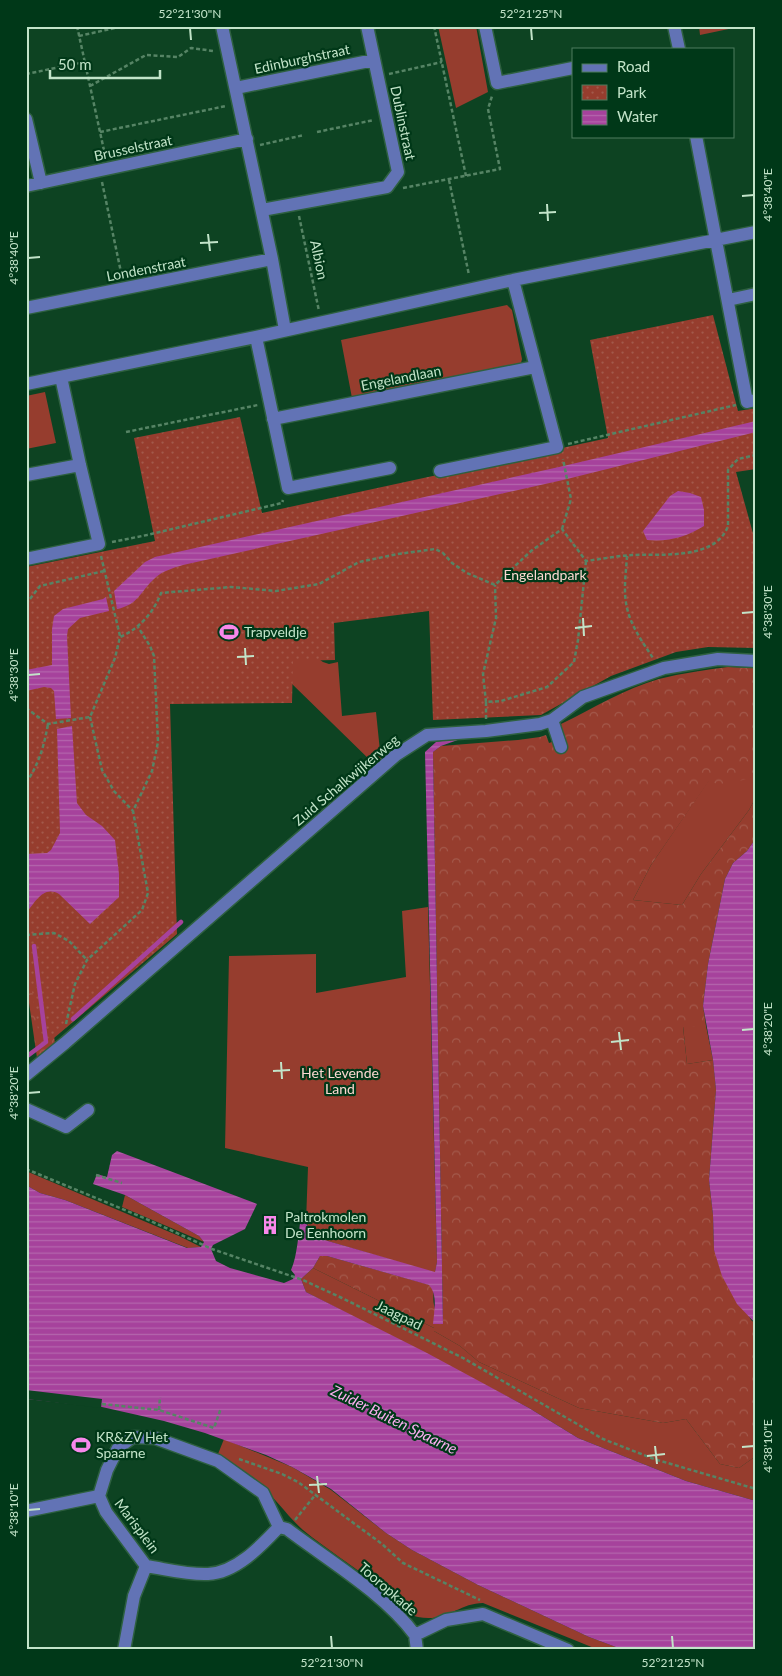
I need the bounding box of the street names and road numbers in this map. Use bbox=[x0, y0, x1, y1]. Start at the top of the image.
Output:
street label: Edinburghstraat bbox=[252, 40, 351, 77]
street label: Dublinstraat bbox=[387, 84, 420, 162]
street label: Brusselstraat bbox=[92, 131, 174, 164]
street label: Albion bbox=[307, 239, 332, 281]
street label: Londenstraat bbox=[105, 252, 187, 285]
street label: Engelandlaan bbox=[359, 361, 442, 394]
street label: Zuid Schalkwijkerweg bbox=[289, 730, 402, 829]
street label: Jaagpad bbox=[373, 1296, 425, 1333]
street label: Marisplein bbox=[111, 1495, 163, 1556]
street label: Tooropkade bbox=[355, 1558, 421, 1619]

